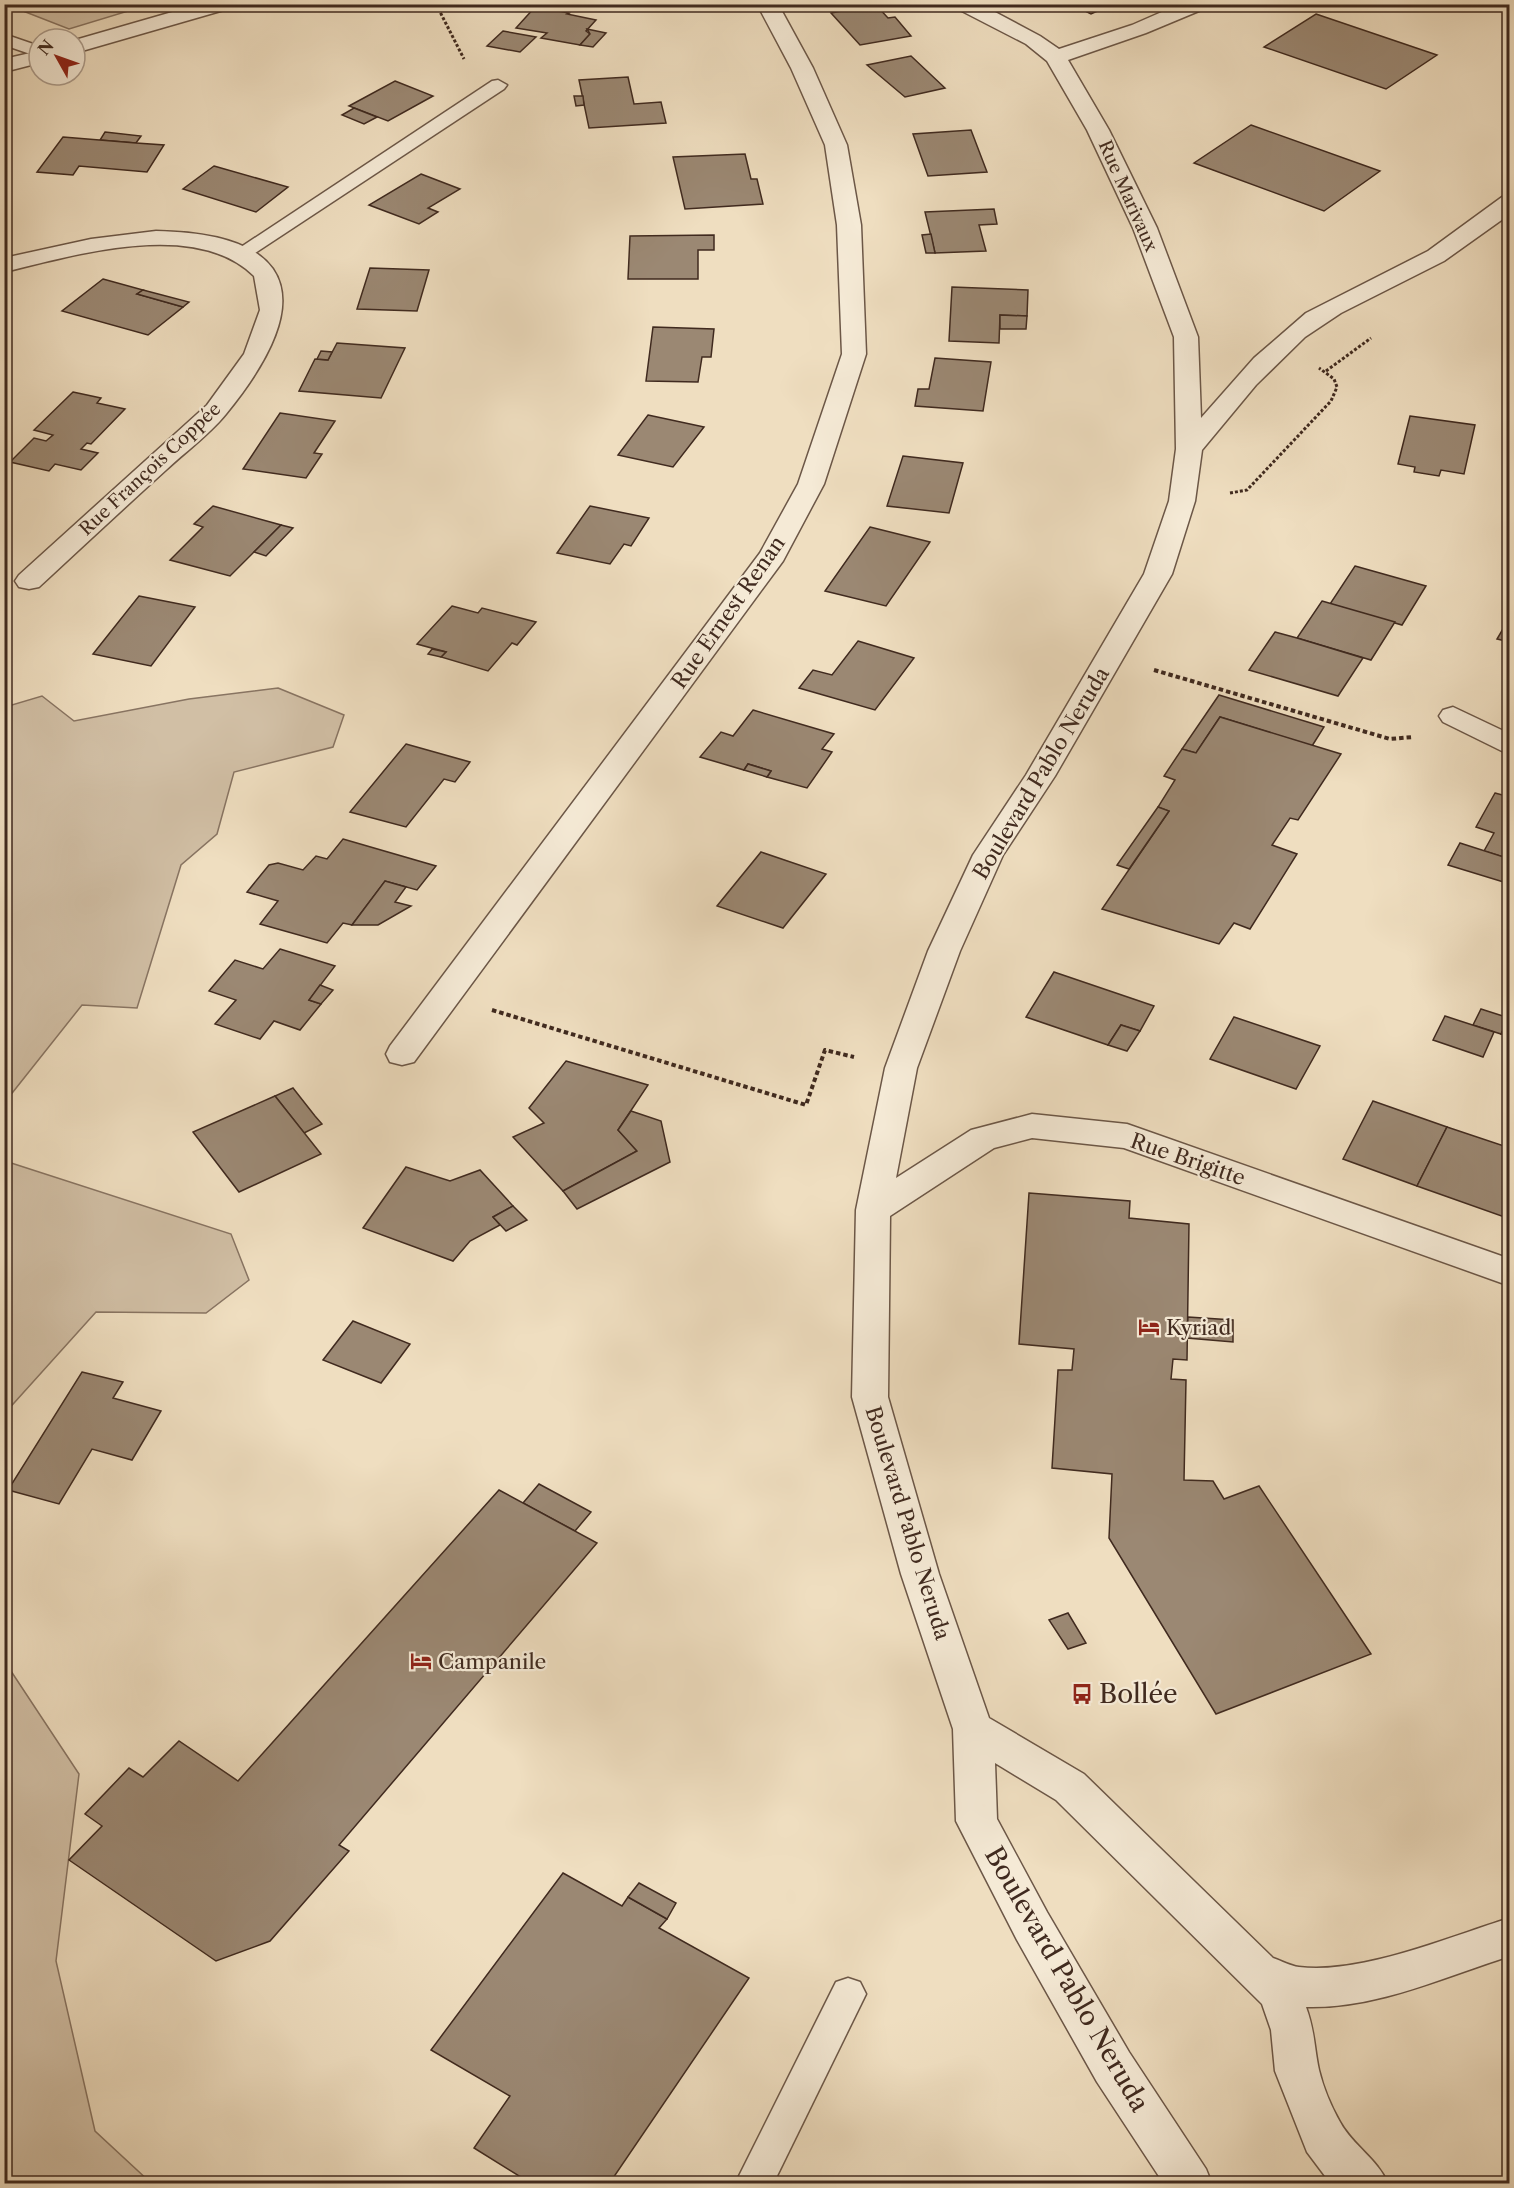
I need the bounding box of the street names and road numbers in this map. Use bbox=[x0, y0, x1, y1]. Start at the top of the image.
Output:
street label: Rue Marivaux bbox=[1094, 137, 1163, 256]
street label: Rue François Coppée bbox=[75, 398, 225, 540]
street label: Rue Ernest Renan bbox=[666, 531, 790, 693]
street label: Boulevard Pablo Neruda bbox=[968, 662, 1115, 884]
street label: Rue Brigitte bbox=[1127, 1128, 1249, 1190]
street label: Boulevard Pablo Neruda bbox=[861, 1403, 956, 1644]
street label: Boulevard Pablo Neruda bbox=[978, 1841, 1156, 2118]

